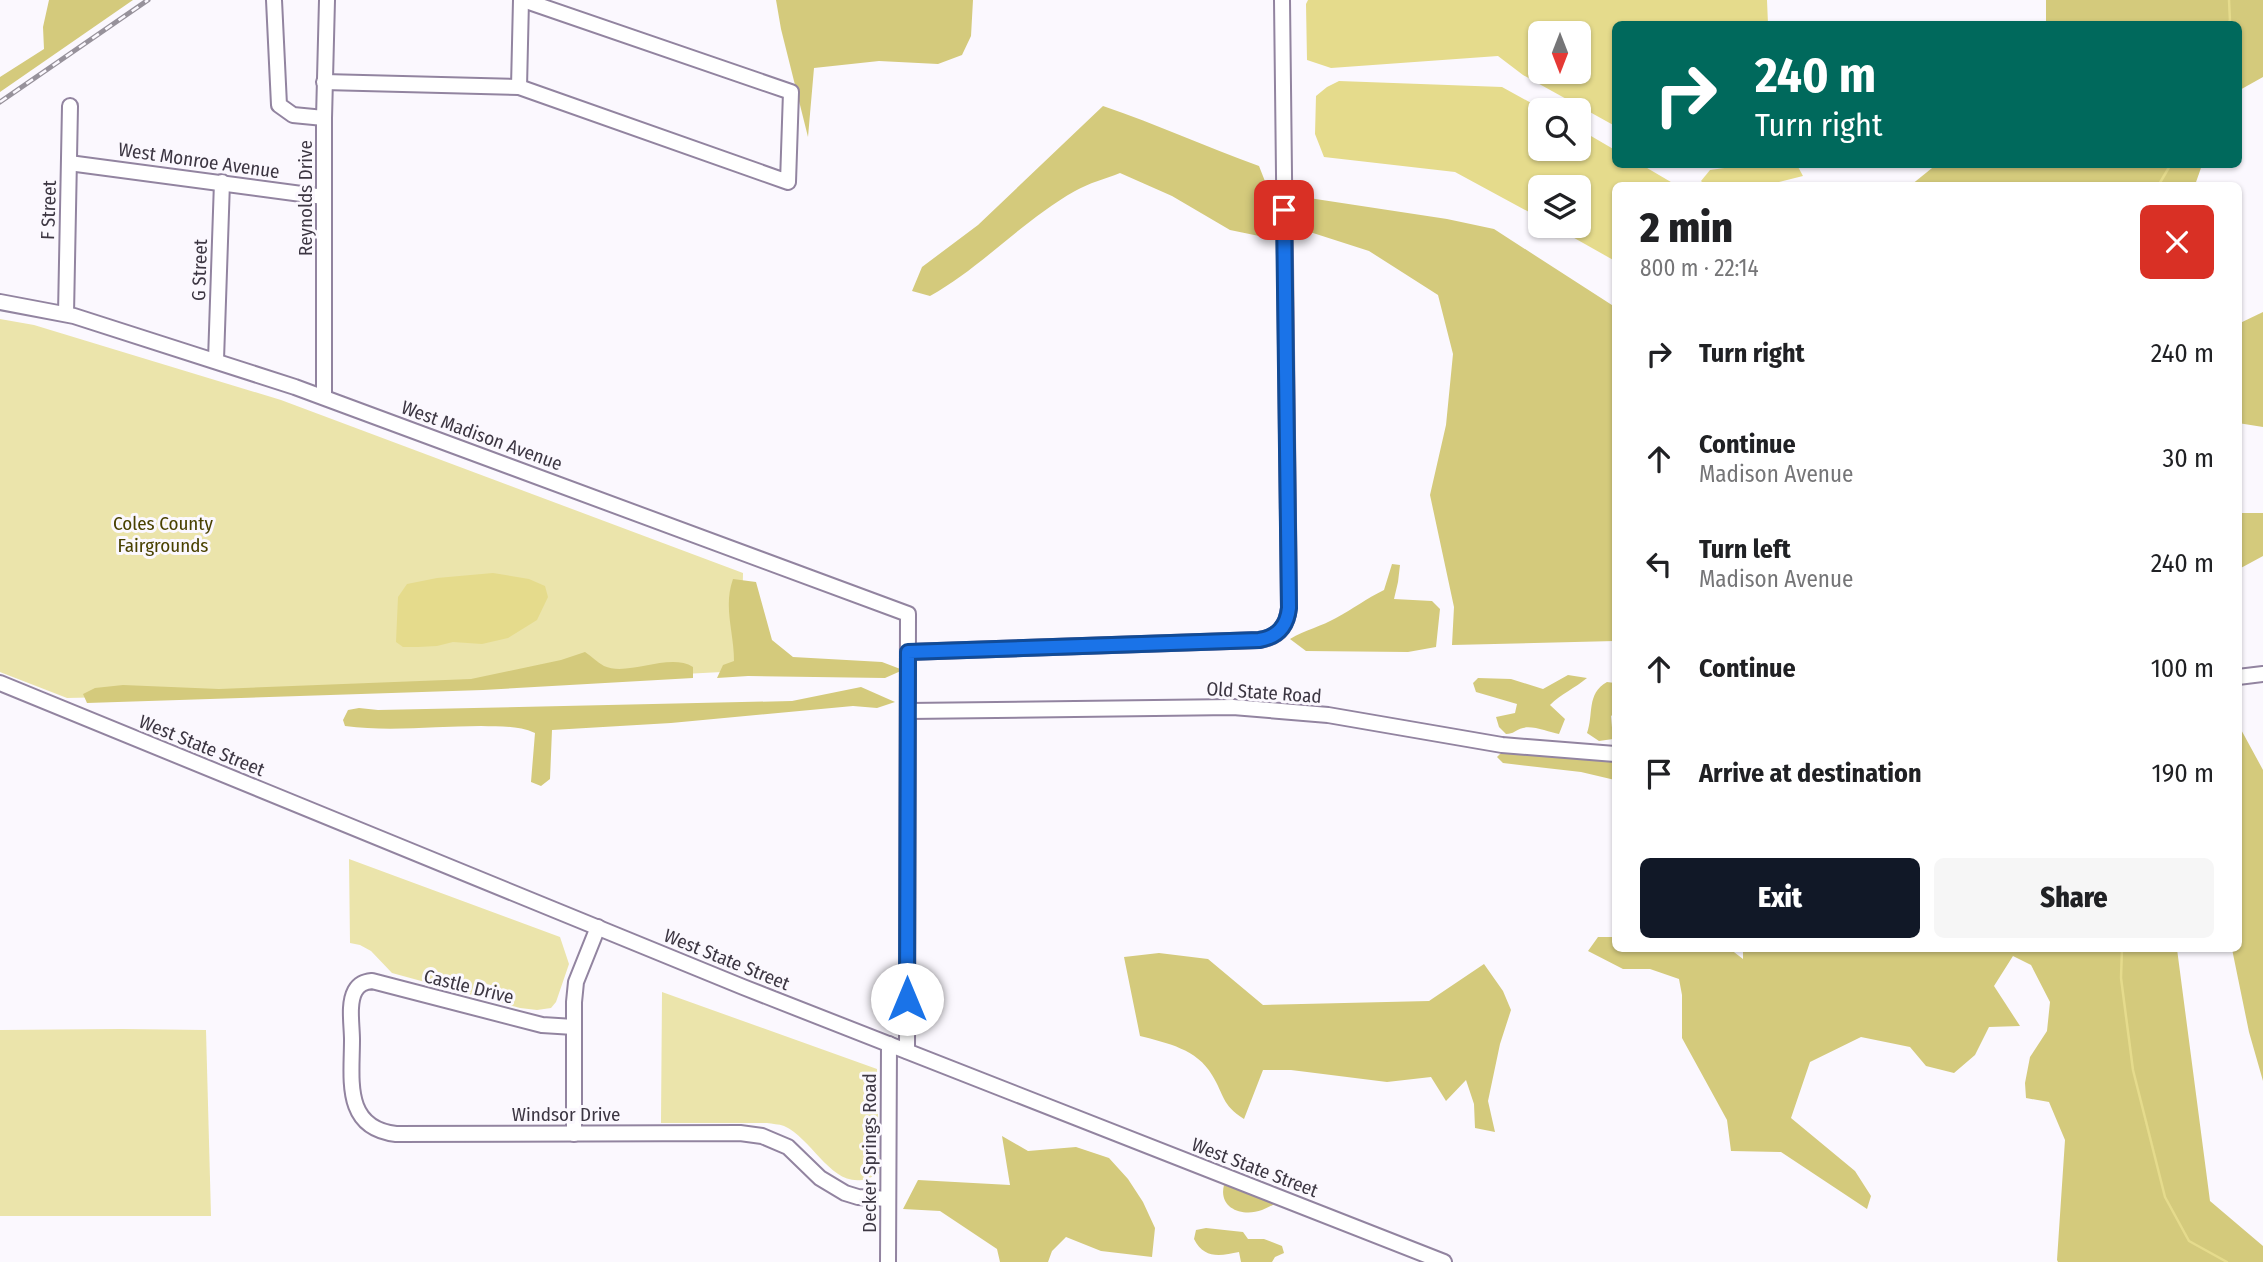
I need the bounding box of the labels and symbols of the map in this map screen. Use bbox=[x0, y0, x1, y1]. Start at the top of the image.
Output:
north arrow bbox=[1528, 21, 1591, 84]
street label: West Monroe Avenue bbox=[117, 138, 281, 183]
street label: Reynolds Drive bbox=[294, 140, 317, 256]
street label: F Street bbox=[36, 179, 61, 240]
pin bbox=[1254, 180, 1314, 240]
street label: G Street bbox=[187, 238, 212, 301]
street label: West Madison Avenue bbox=[398, 396, 565, 475]
park label: Coles County Fairgrounds bbox=[113, 512, 214, 557]
street label: Old State Road bbox=[1206, 677, 1322, 708]
street label: West State Street bbox=[136, 710, 269, 781]
street label: West State Street bbox=[661, 924, 794, 995]
position arrow bbox=[870, 962, 944, 1036]
street label: Castle Drive bbox=[422, 964, 516, 1009]
street label: Decker Springs Road bbox=[858, 1073, 881, 1233]
street label: Windsor Drive bbox=[512, 1103, 620, 1126]
street label: West State Street bbox=[1188, 1133, 1322, 1202]

